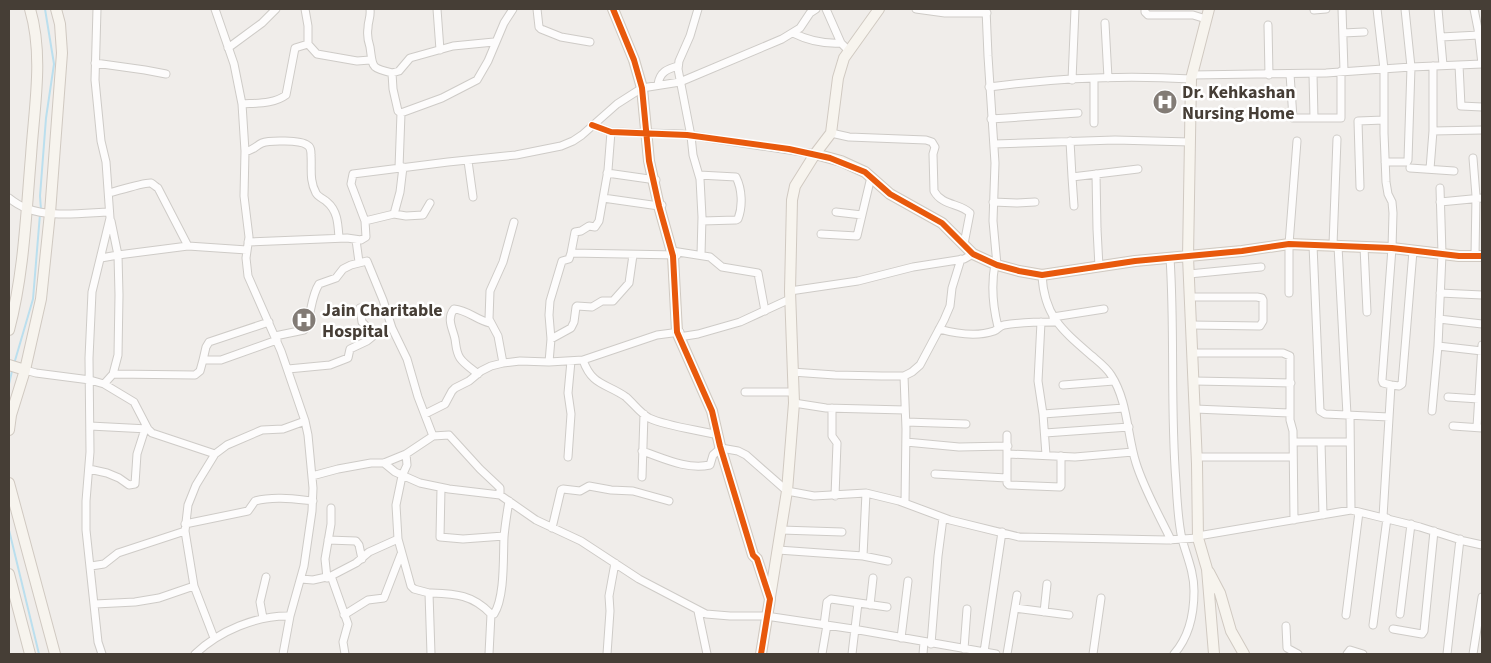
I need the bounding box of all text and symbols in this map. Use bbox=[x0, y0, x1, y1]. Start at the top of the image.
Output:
place label: Dr. Kehkashan Nursing Home bbox=[1182, 80, 1296, 126]
hospital icon: Dr. Kehkashan Nursing Home bbox=[1152, 89, 1178, 115]
place label: Jain Charitable Hospital bbox=[322, 298, 443, 344]
hospital icon: Jain Charitable Hospital bbox=[291, 307, 317, 333]

